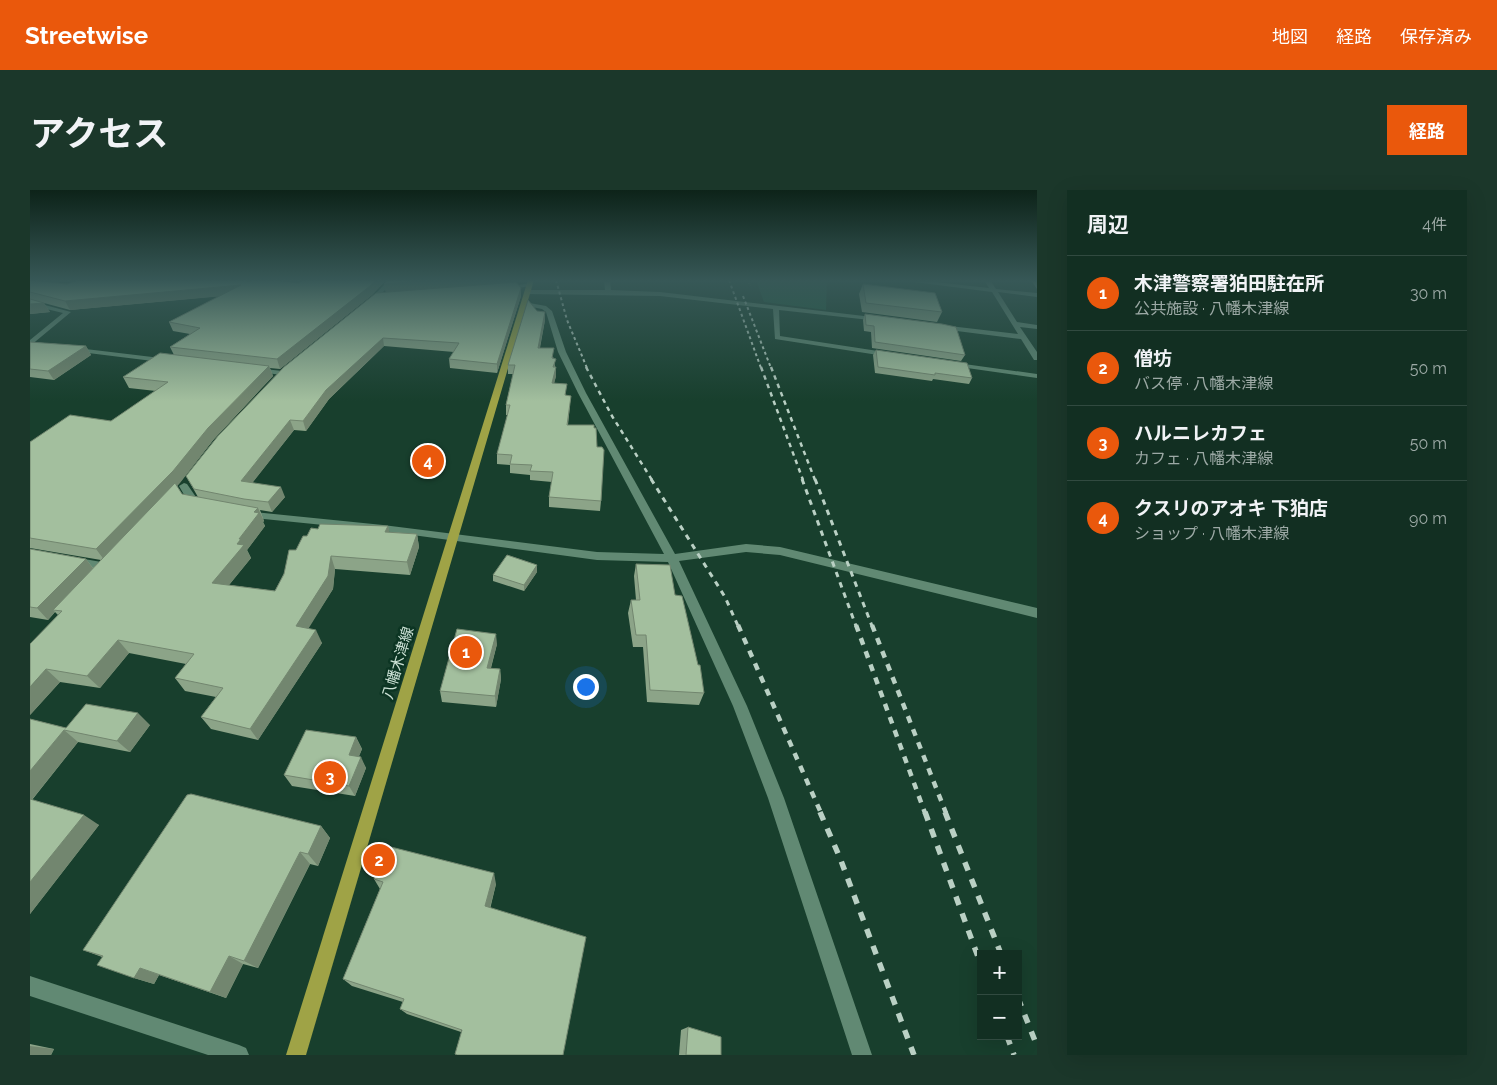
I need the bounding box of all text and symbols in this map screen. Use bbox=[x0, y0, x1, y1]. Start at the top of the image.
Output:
text: Streetwise bbox=[25, 21, 148, 50]
text: 地図 bbox=[1272, 26, 1308, 47]
text: 経路 bbox=[1336, 26, 1372, 47]
text: 保存済み bbox=[1400, 26, 1472, 47]
button: 経路 bbox=[1387, 105, 1467, 155]
text: アクセス bbox=[30, 113, 168, 154]
text: 周辺 bbox=[1087, 212, 1129, 237]
text: 4件 bbox=[1422, 215, 1447, 234]
text: 木津警察署狛田駐在所 bbox=[1134, 272, 1324, 294]
text: 1 bbox=[1099, 284, 1107, 303]
text: 30 m bbox=[1410, 284, 1447, 303]
text: 公共施設 · 八幡木津線 bbox=[1134, 299, 1289, 318]
text: 僧坊 bbox=[1134, 347, 1172, 369]
text: 2 bbox=[1098, 359, 1108, 378]
text: 50 m bbox=[1410, 359, 1447, 378]
text: バス停 · 八幡木津線 bbox=[1134, 374, 1273, 393]
text: ハルニレカフェ bbox=[1134, 422, 1267, 444]
text: 3 bbox=[1099, 434, 1107, 453]
text: 50 m bbox=[1410, 434, 1447, 453]
pin: 4 bbox=[412, 442, 444, 480]
text: カフェ · 八幡木津線 bbox=[1134, 449, 1273, 468]
text: クスリのアオキ 下狛店 bbox=[1134, 497, 1328, 519]
text: 4 bbox=[1098, 509, 1108, 528]
text: 90 m bbox=[1409, 509, 1447, 528]
text: ショップ · 八幡木津線 bbox=[1134, 524, 1289, 543]
street label: 八幡木津線 bbox=[378, 624, 418, 702]
pin: 1 bbox=[450, 633, 482, 671]
your location bbox=[573, 674, 599, 700]
pin: 3 bbox=[314, 758, 346, 796]
pin: 2 bbox=[363, 841, 395, 879]
map controls bbox=[977, 950, 1022, 1040]
button: + bbox=[977, 950, 1022, 995]
button: − bbox=[977, 995, 1022, 1040]

